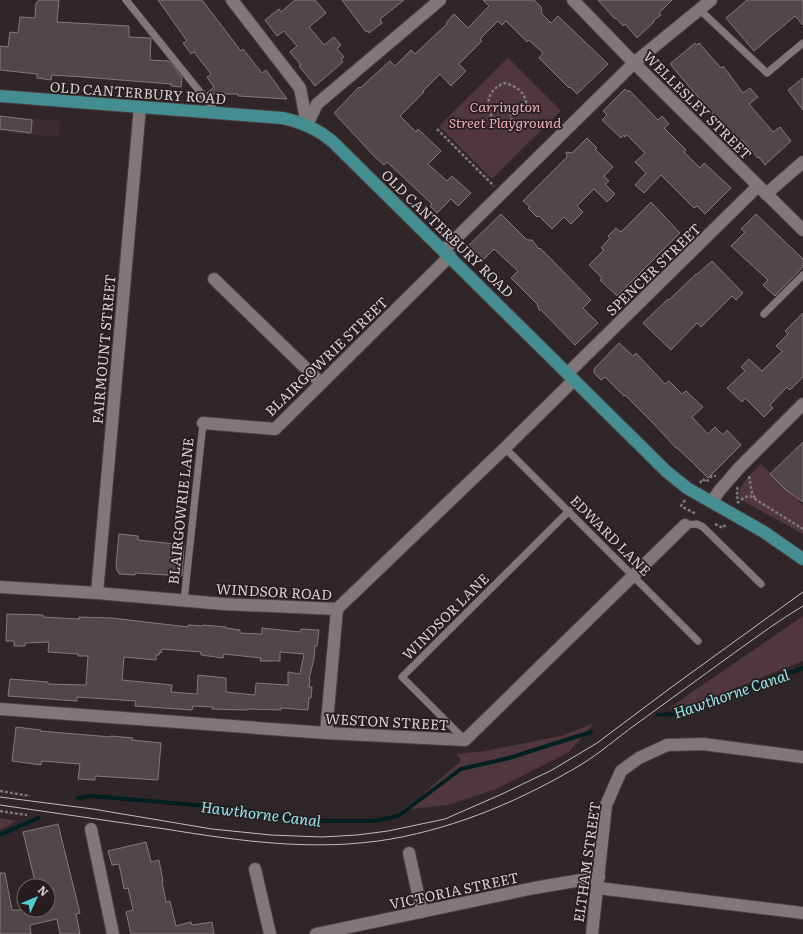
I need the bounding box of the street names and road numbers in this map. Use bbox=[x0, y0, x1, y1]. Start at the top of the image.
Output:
street label: WELLESLEY STREET bbox=[639, 46, 757, 164]
street label: OLD CANTERBURY ROAD bbox=[49, 76, 227, 108]
street label: OLD CANTERBURY ROAD bbox=[378, 164, 519, 302]
street label: SPENCER STREET bbox=[601, 218, 705, 320]
street label: FAIRMOUNT STREET bbox=[86, 273, 120, 425]
street label: BLAIRGOWRIE STREET bbox=[260, 292, 392, 420]
street label: BLAIRGOWRIE LANE bbox=[162, 437, 198, 585]
street label: EDWARD LANE bbox=[566, 490, 656, 580]
street label: WINDSOR LANE bbox=[397, 568, 493, 664]
street label: WINDSOR ROAD bbox=[216, 578, 333, 604]
street label: WESTON STREET bbox=[325, 708, 449, 734]
street label: ELTHAM STREET bbox=[568, 800, 604, 924]
street label: VICTORIA STREET bbox=[388, 867, 520, 913]

